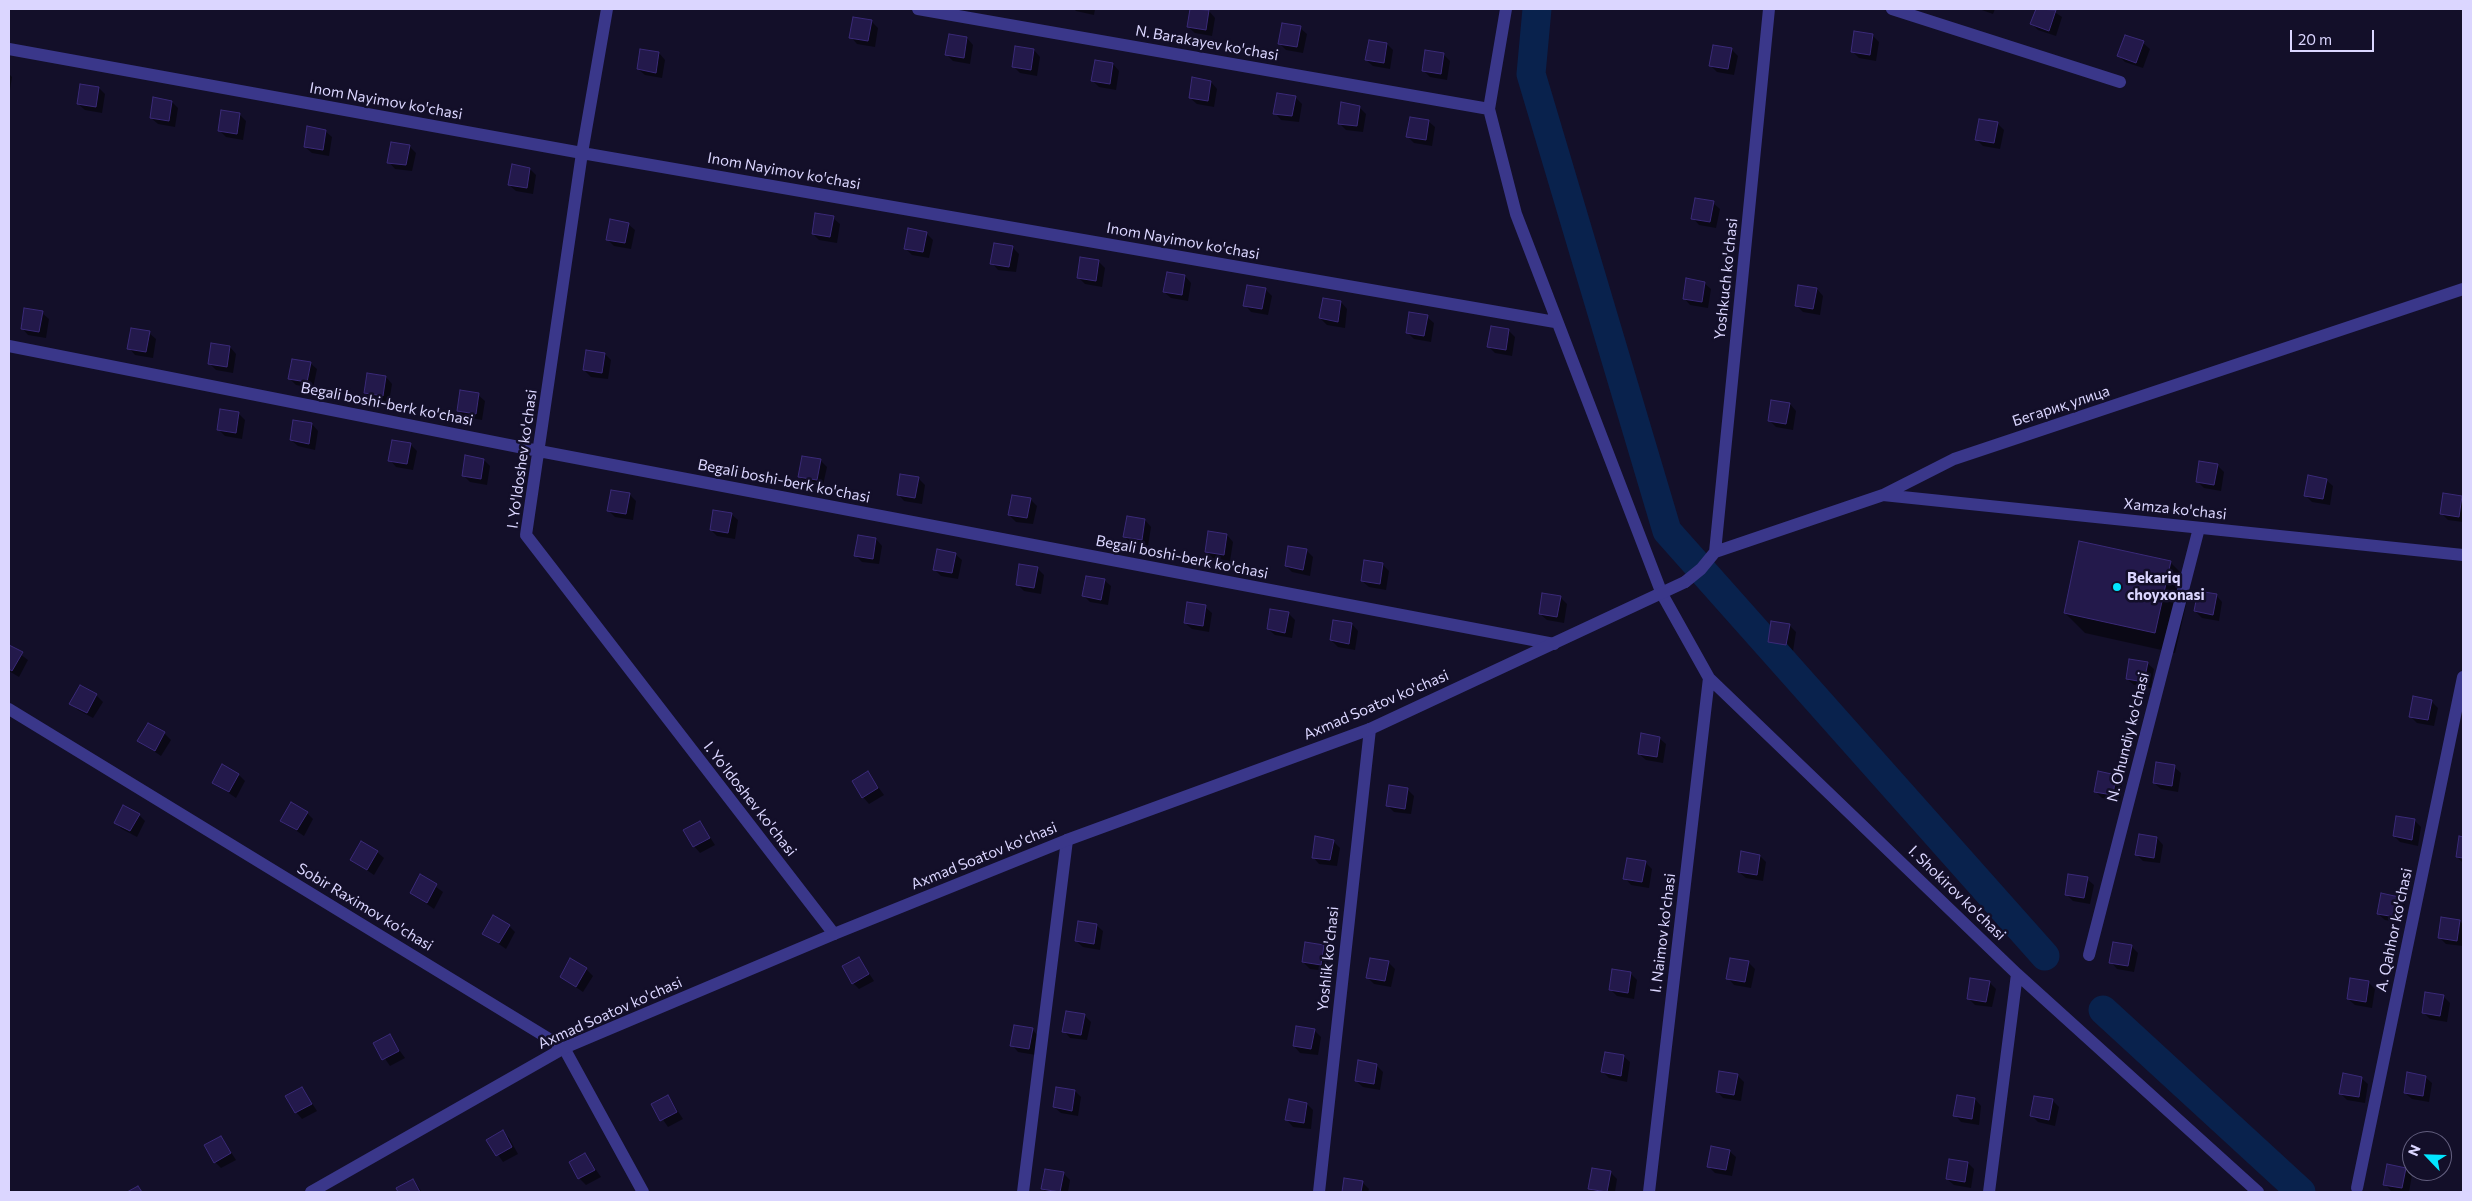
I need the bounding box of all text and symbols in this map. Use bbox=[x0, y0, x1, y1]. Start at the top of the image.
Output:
scale bar bbox=[2292, 20, 2376, 52]
street label: N. Barakayev ko'chasi bbox=[1134, 22, 1280, 64]
text: 20 m bbox=[2298, 30, 2332, 48]
street label: Inom Nayimov ko'chasi bbox=[308, 79, 464, 123]
street label: Inom Nayimov ko'chasi bbox=[706, 149, 862, 193]
street label: Yoshkuch ko'chasi bbox=[1711, 217, 1741, 341]
street label: Inom Nayimov ko'chasi bbox=[1105, 219, 1261, 263]
street label: Begali boshi-berk ko'chasi bbox=[299, 378, 475, 430]
street label: Бегариқ улица bbox=[2010, 382, 2112, 430]
street label: I. Yo'ldoshev ko'chasi bbox=[503, 388, 541, 530]
street label: Begali boshi-berk ko'chasi bbox=[696, 455, 872, 507]
street label: Xamza ko'chasi bbox=[2123, 495, 2227, 523]
street label: Begali boshi-berk ko'chasi bbox=[1094, 531, 1270, 583]
place label: Bekariq choyxonasi bbox=[2127, 569, 2205, 604]
marker: Bekariq choyxonasi bbox=[2111, 581, 2123, 593]
street label: Axmad Soatov ko'chasi bbox=[1301, 666, 1451, 744]
street label: N. Ohundiy ko'chasi bbox=[2103, 670, 2153, 804]
street label: I. Yo'ldoshev ko'chasi bbox=[700, 738, 800, 860]
street label: Axmad Soatov ko'chasi bbox=[908, 818, 1060, 894]
street label: I. Shokirov ko'chasi bbox=[1905, 842, 2009, 944]
street label: Sobir Raximov ko'chasi bbox=[294, 859, 436, 955]
street label: A. Qahhor ko'chasi bbox=[2372, 866, 2416, 994]
street label: I. Naimov ko'chasi bbox=[1647, 872, 1679, 994]
street label: Yoshlik ko'chasi bbox=[1314, 906, 1342, 1012]
street label: Axmad Soatov ko'chasi bbox=[535, 973, 685, 1053]
north arrow bbox=[2402, 1131, 2452, 1181]
text: N bbox=[2404, 1142, 2424, 1158]

